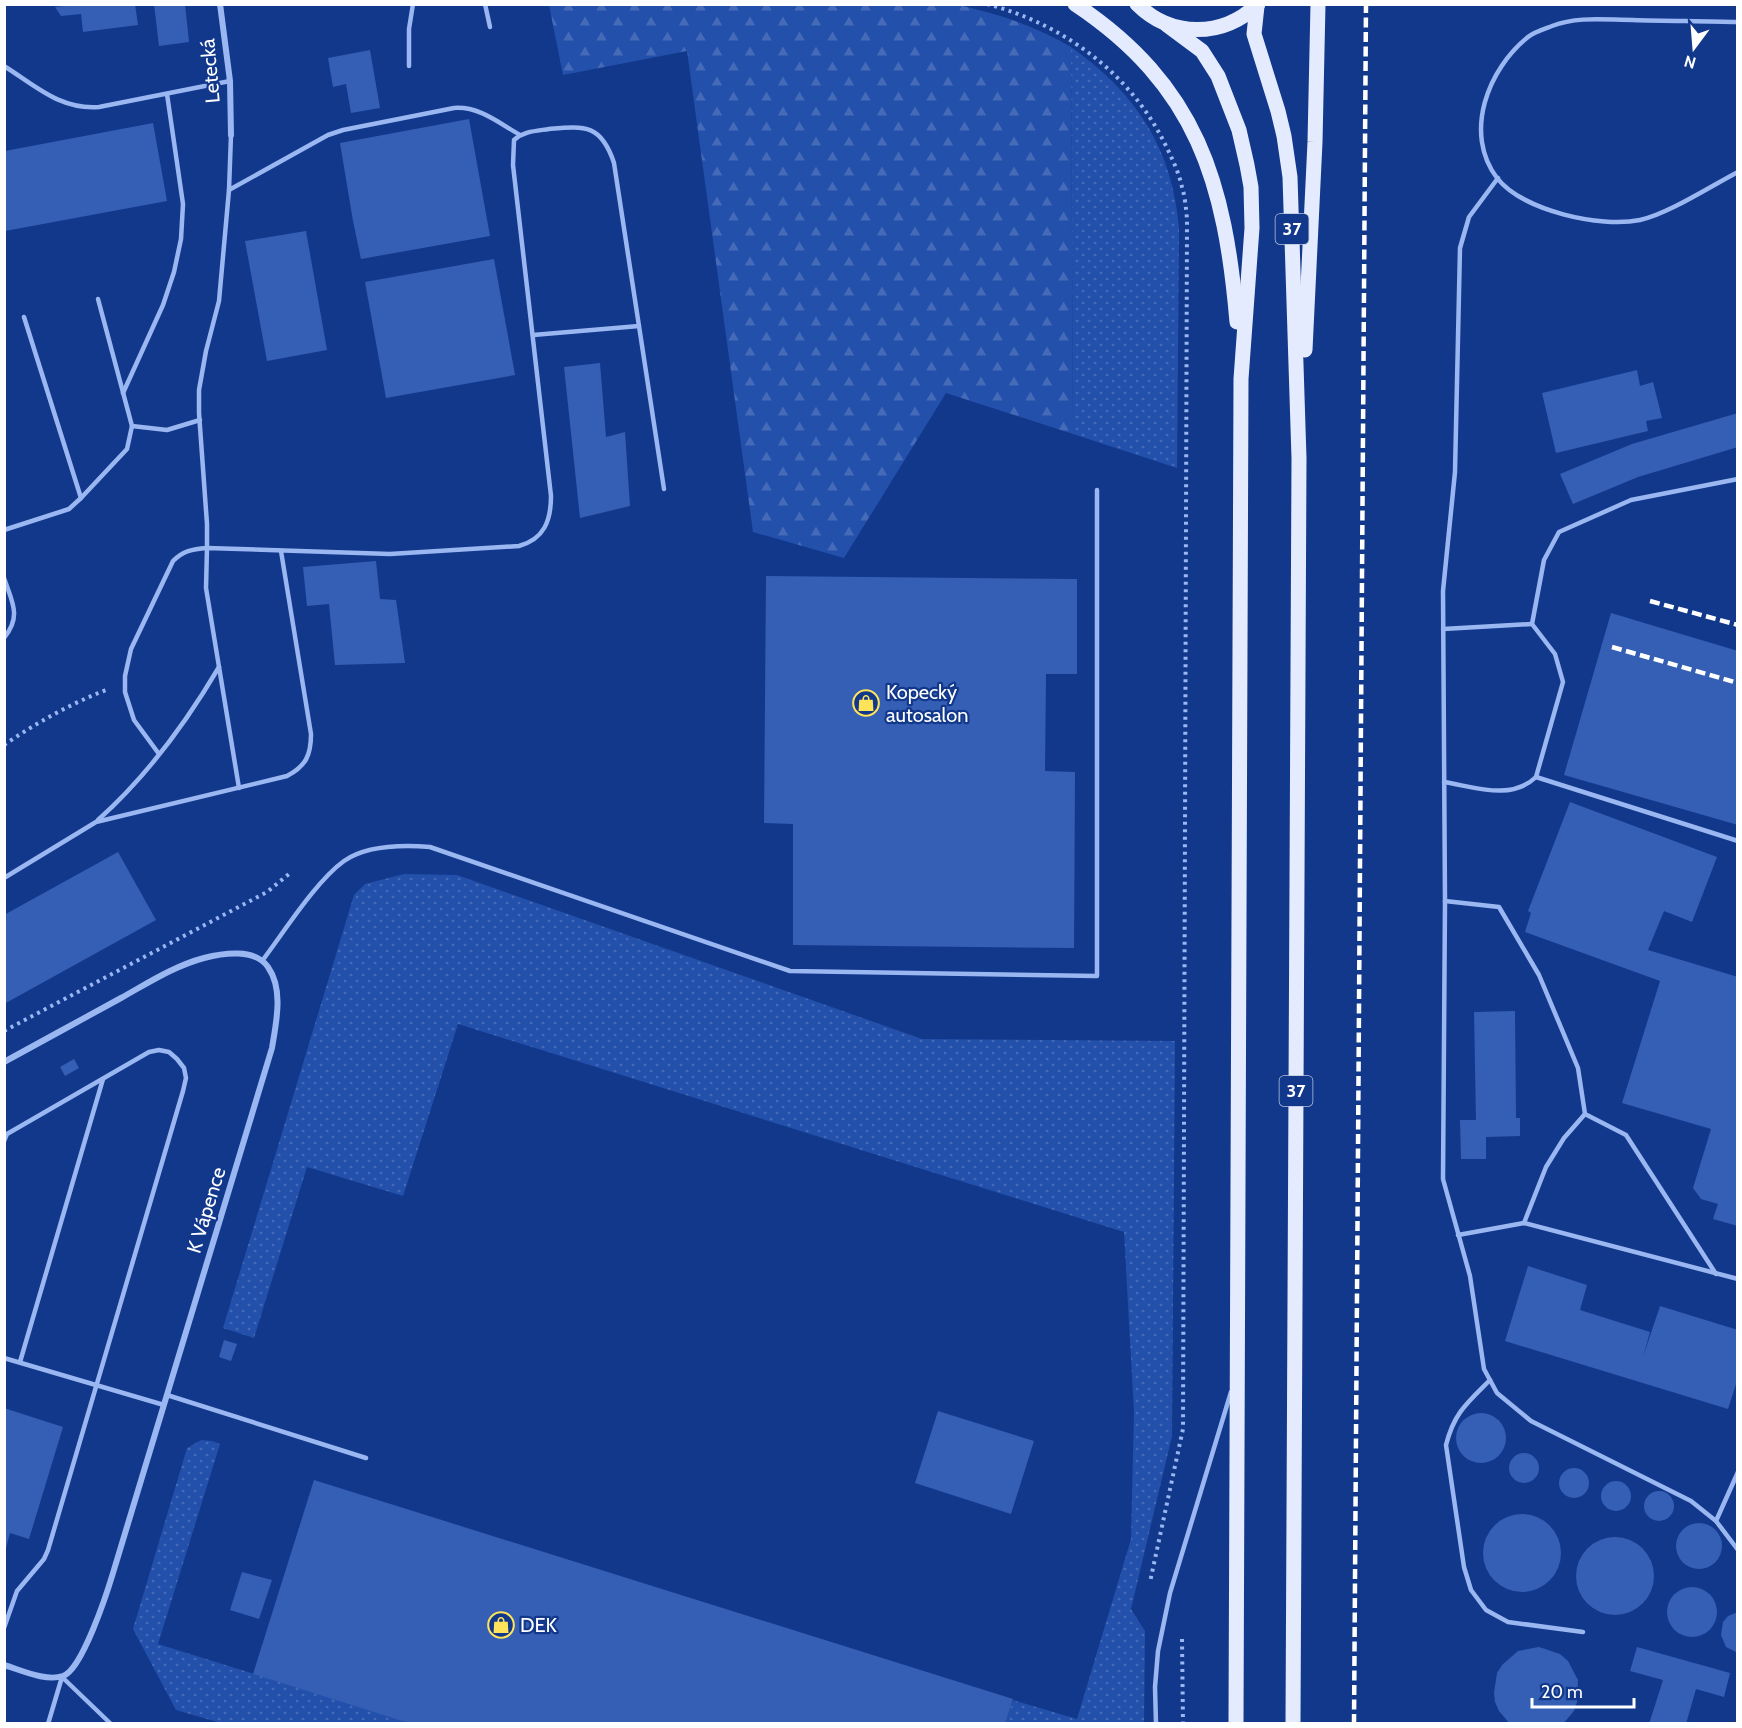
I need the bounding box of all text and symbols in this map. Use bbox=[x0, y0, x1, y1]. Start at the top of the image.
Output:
north arrow bbox=[1664, 18, 1724, 78]
street label: Letecká bbox=[195, 37, 225, 104]
text: N bbox=[1682, 51, 1698, 73]
road number: 37 bbox=[1276, 214, 1308, 244]
place label: Kopecký autosalon bbox=[886, 680, 968, 727]
shop icon: Kopecký autosalon bbox=[851, 688, 881, 718]
road number: 37 bbox=[1280, 1076, 1312, 1106]
street label: K Vápence bbox=[182, 1164, 230, 1256]
shop icon: DEK bbox=[486, 1610, 516, 1640]
place label: DEK bbox=[520, 1613, 558, 1637]
scale bar bbox=[1532, 1671, 1634, 1709]
text: 20 m bbox=[1541, 1681, 1583, 1703]

